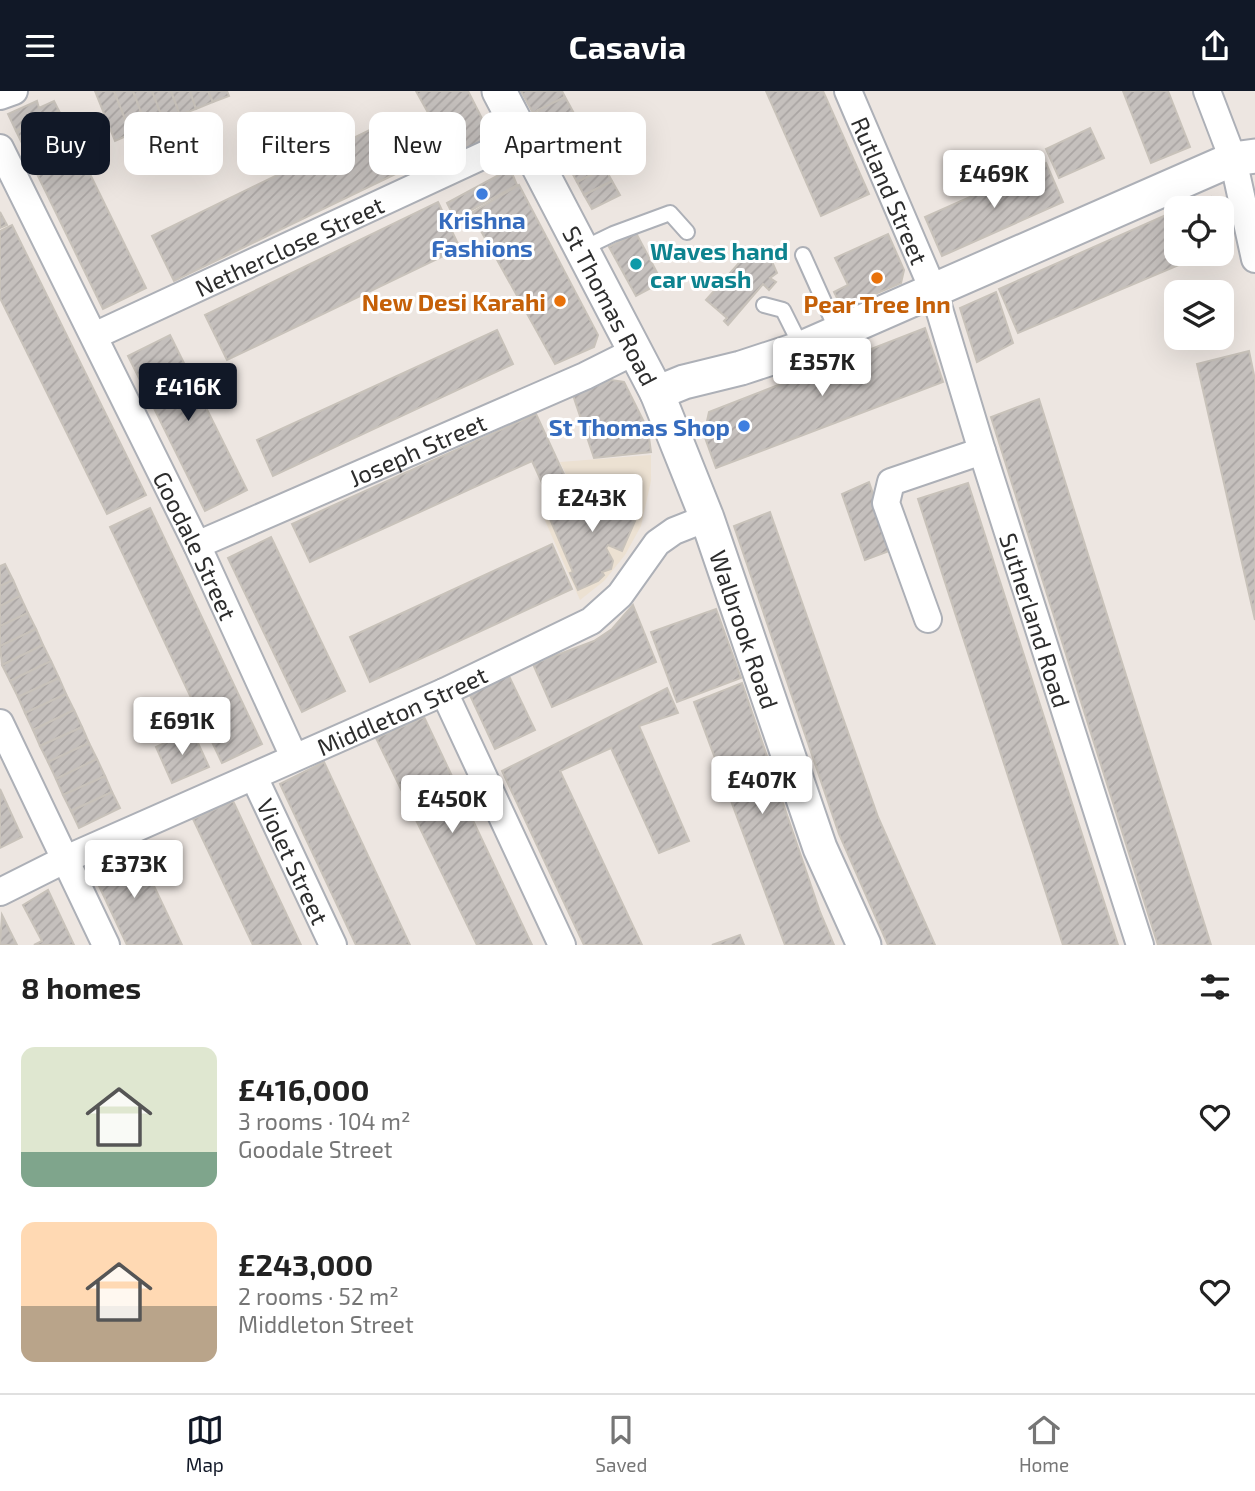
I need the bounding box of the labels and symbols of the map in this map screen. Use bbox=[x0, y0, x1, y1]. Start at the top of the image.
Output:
street label: Rutland Street bbox=[846, 112, 935, 269]
pin: £469K bbox=[945, 151, 1043, 210]
marker: Krishna Fashions bbox=[474, 186, 490, 202]
street label: Netherclose Street bbox=[190, 189, 388, 302]
place label: Krishna Fashions bbox=[431, 205, 533, 262]
street label: St Thomas Road bbox=[558, 221, 665, 390]
place label: Waves hand car wash bbox=[650, 236, 788, 293]
marker: Waves hand car wash bbox=[628, 256, 644, 272]
marker: Pear Tree Inn bbox=[869, 270, 885, 286]
place label: New Desi Karahi bbox=[362, 287, 546, 316]
place label: Pear Tree Inn bbox=[803, 289, 951, 318]
marker: New Desi Karahi bbox=[552, 293, 568, 309]
pin: £357K bbox=[773, 338, 871, 398]
pin: £416K bbox=[139, 363, 237, 423]
street label: Joseph Street bbox=[344, 407, 490, 492]
place label: St Thomas Shop bbox=[549, 412, 730, 441]
marker: St Thomas Shop bbox=[736, 418, 752, 434]
street label: Goodale Street bbox=[148, 466, 244, 624]
pin: £243K bbox=[543, 475, 641, 534]
street label: Sutherland Road bbox=[995, 529, 1077, 711]
street label: Walbrook Road bbox=[705, 546, 786, 712]
street label: Middleton Street bbox=[312, 659, 491, 761]
pin: £691K bbox=[133, 697, 231, 757]
pin: £407K bbox=[713, 757, 811, 816]
pin: £450K bbox=[403, 775, 501, 835]
street label: Violet Street bbox=[252, 794, 336, 929]
pin: £373K bbox=[85, 841, 183, 900]

